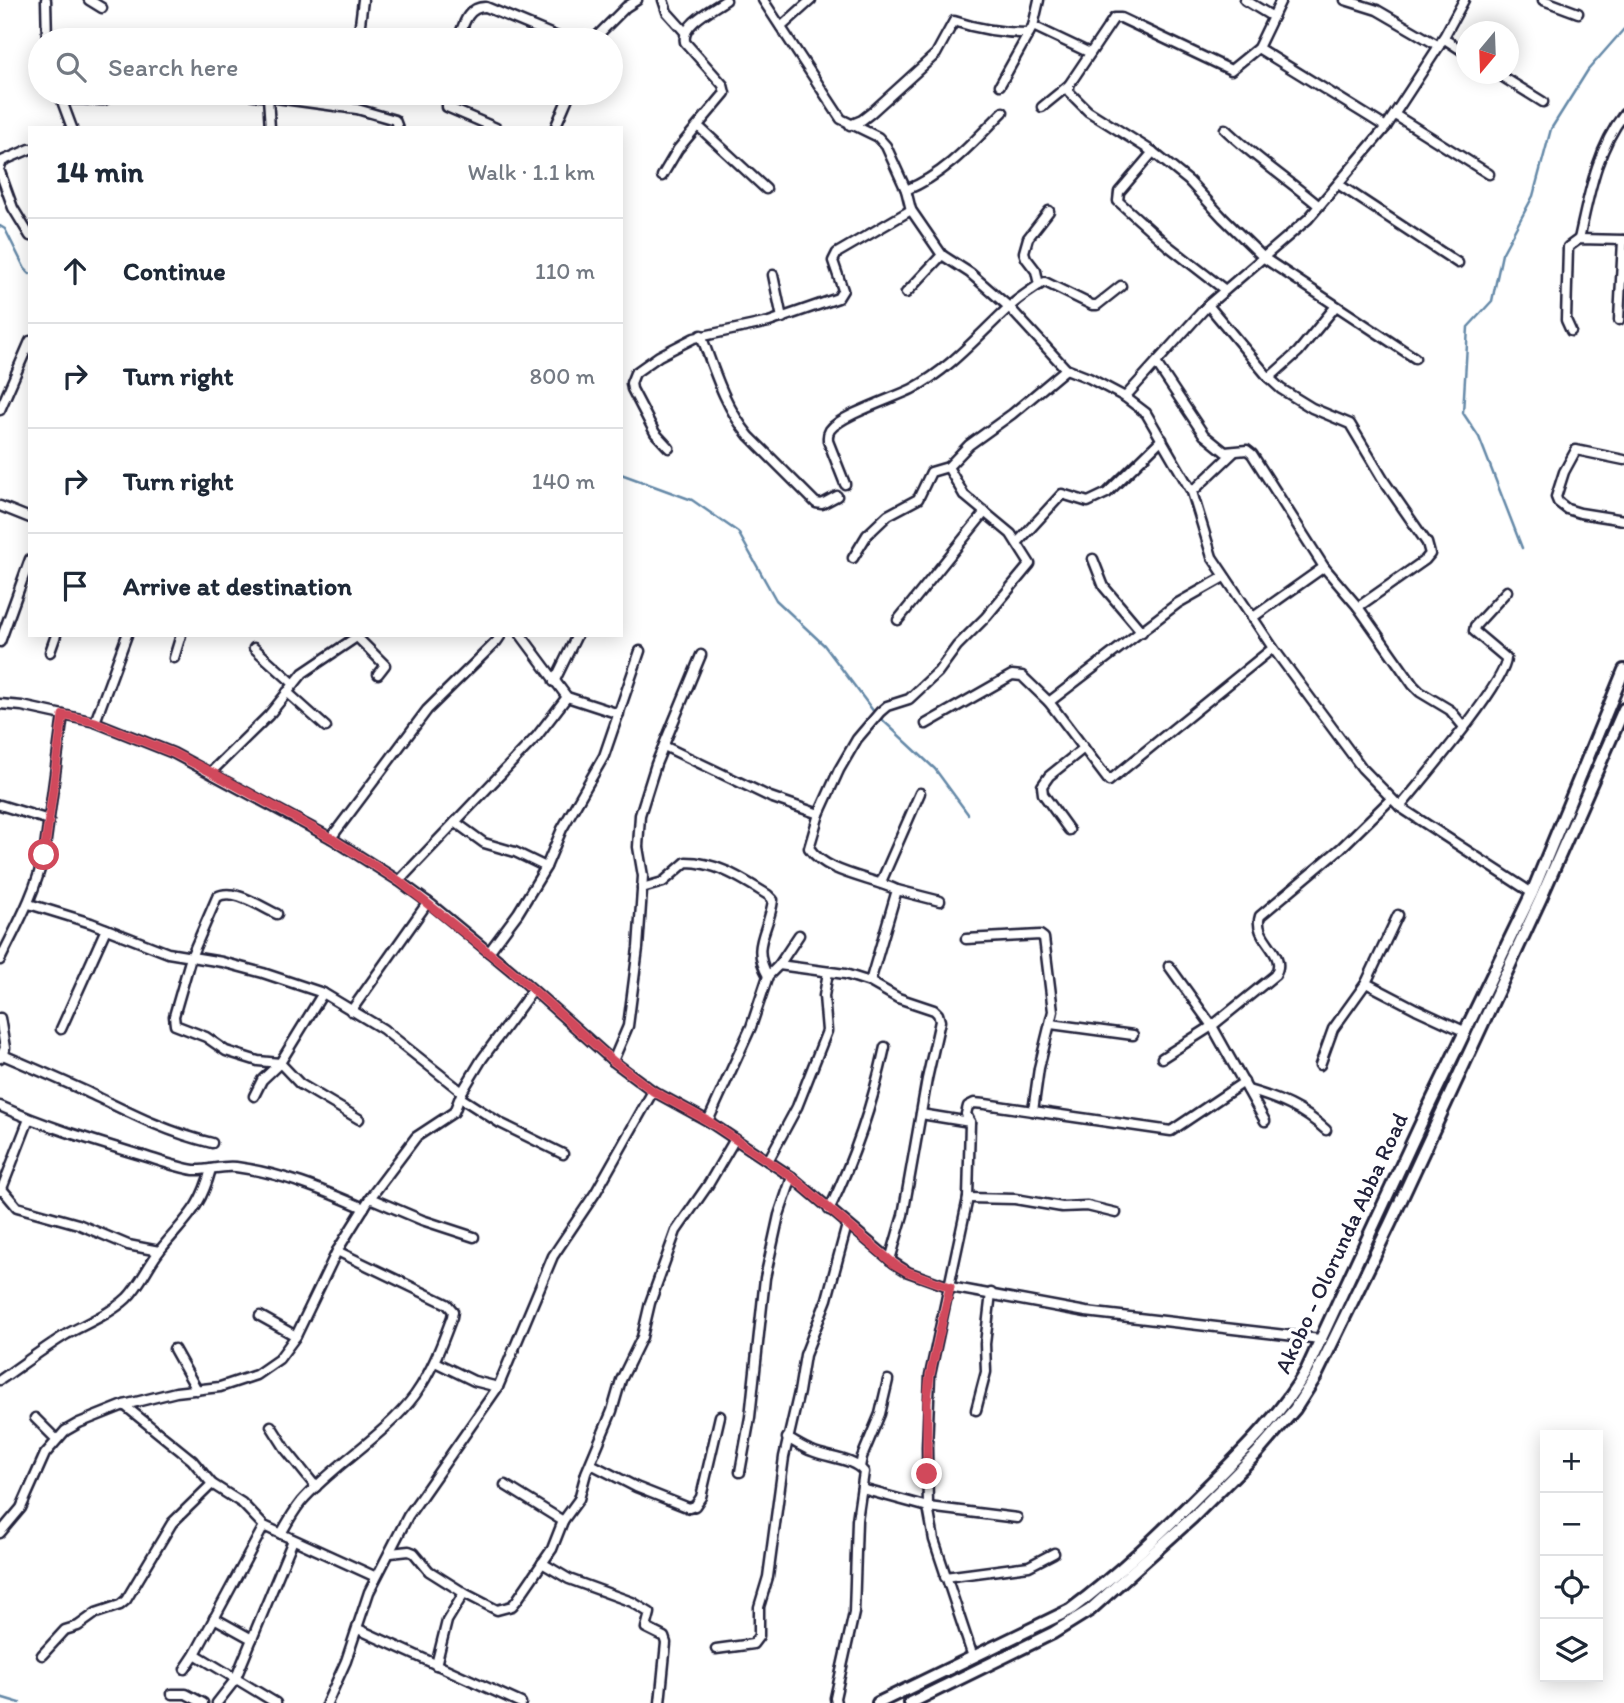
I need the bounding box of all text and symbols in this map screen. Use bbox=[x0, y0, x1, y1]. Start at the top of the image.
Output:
north arrow bbox=[1456, 21, 1519, 84]
search box bbox=[28, 28, 623, 105]
icon: search bbox=[52, 48, 90, 86]
text: Search here bbox=[108, 51, 238, 83]
text: 14 min bbox=[56, 153, 144, 190]
text: Walk · 1.1 km bbox=[467, 158, 595, 186]
icon: ahead bbox=[56, 252, 94, 290]
text: Continue bbox=[123, 255, 226, 287]
text: 110 m bbox=[535, 257, 595, 285]
icon: right bbox=[56, 357, 94, 395]
text: Turn right bbox=[123, 360, 234, 392]
text: 800 m bbox=[530, 362, 595, 390]
icon: right bbox=[56, 462, 94, 500]
text: Turn right bbox=[123, 465, 234, 497]
text: 140 m bbox=[532, 467, 595, 495]
icon: arrive bbox=[56, 567, 94, 605]
text: Arrive at destination bbox=[123, 570, 352, 602]
route start bbox=[28, 839, 59, 870]
street label: Akobo - Olorunda Abba Road bbox=[1268, 1108, 1414, 1378]
map controls bbox=[1540, 1430, 1603, 1682]
button: + bbox=[1540, 1430, 1603, 1493]
route end bbox=[911, 1458, 942, 1489]
button: − bbox=[1540, 1493, 1603, 1556]
button: locate bbox=[1540, 1556, 1603, 1619]
button: layers bbox=[1540, 1619, 1603, 1682]

